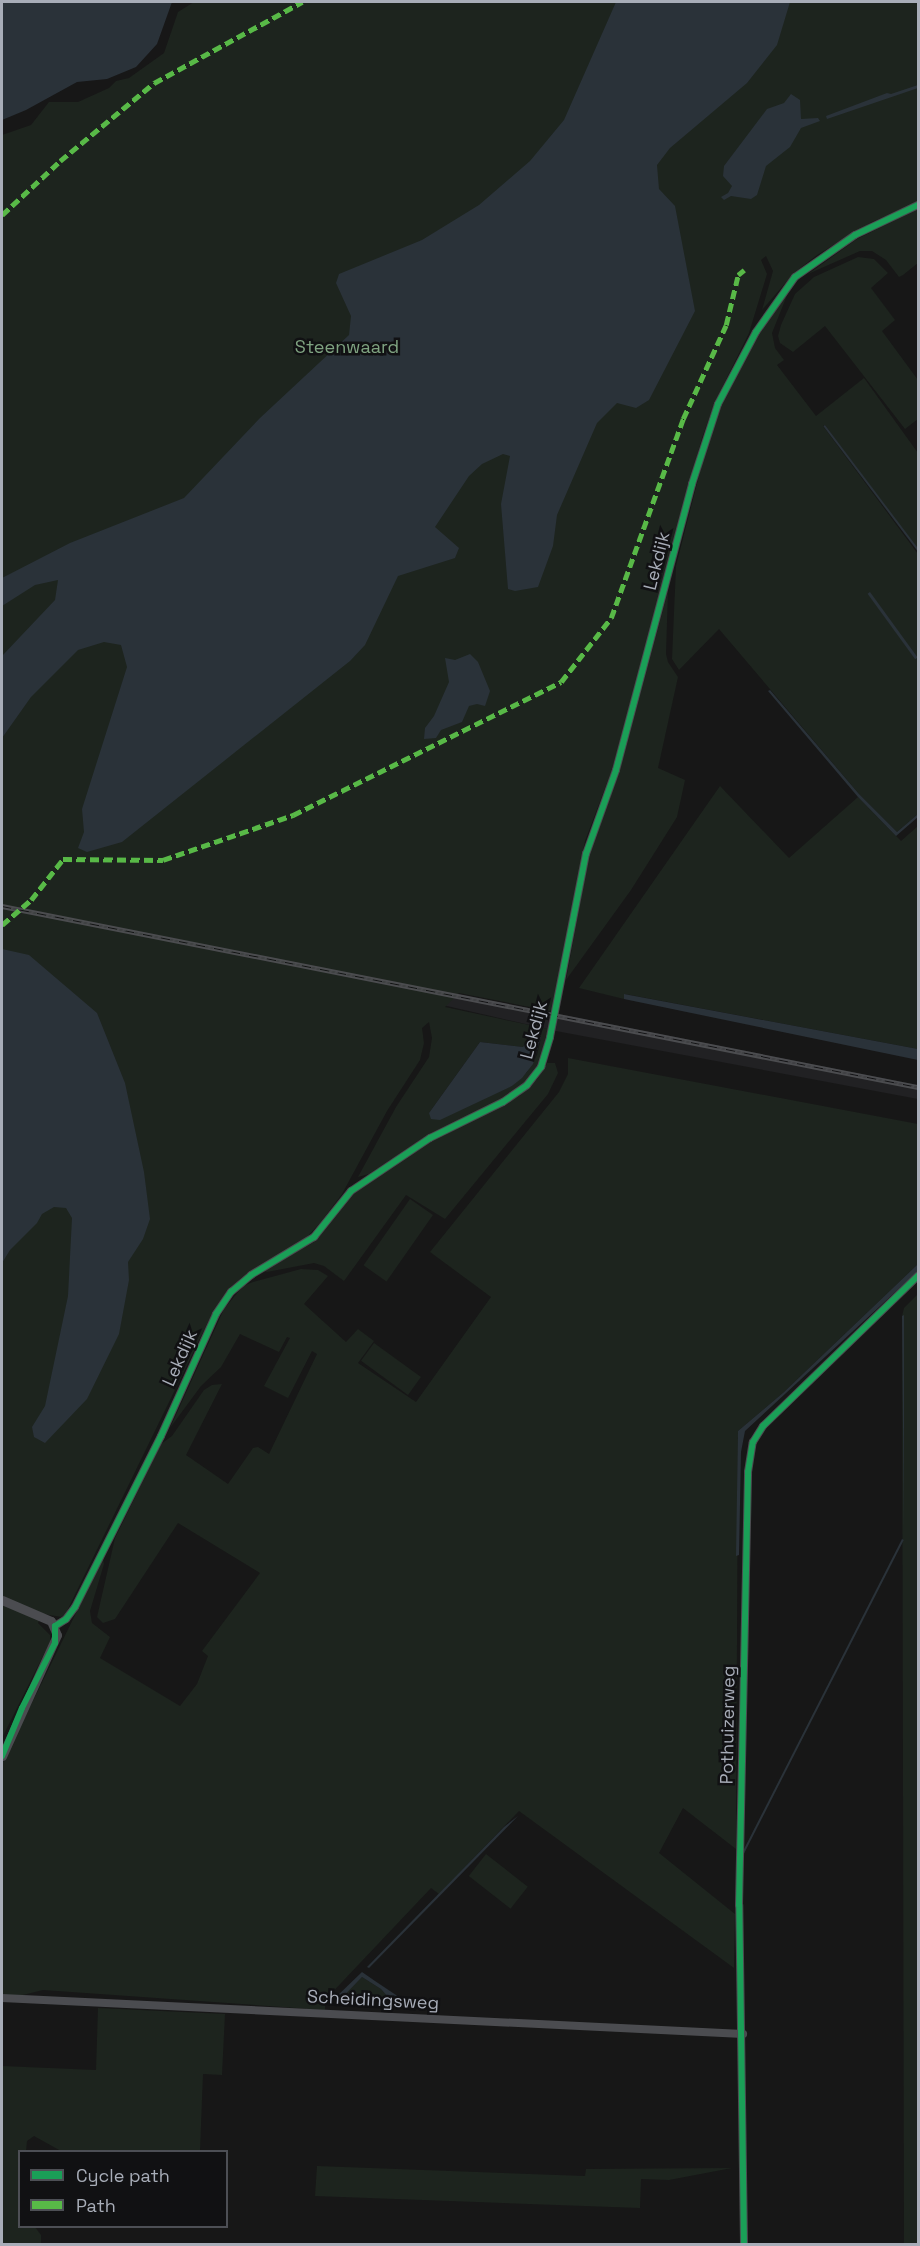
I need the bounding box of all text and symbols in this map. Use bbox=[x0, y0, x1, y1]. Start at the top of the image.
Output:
park label: Steenwaard bbox=[295, 336, 399, 358]
street label: Lekdijk bbox=[639, 529, 675, 593]
street label: Lekdijk bbox=[516, 998, 552, 1062]
street label: Lekdijk bbox=[158, 1326, 202, 1390]
street label: Pothuizerweg bbox=[716, 1665, 740, 1785]
street label: Scheidingsweg bbox=[306, 1986, 440, 2014]
legend bbox=[18, 2150, 228, 2228]
text: Cycle path bbox=[76, 2164, 170, 2187]
text: Path bbox=[76, 2194, 116, 2217]

